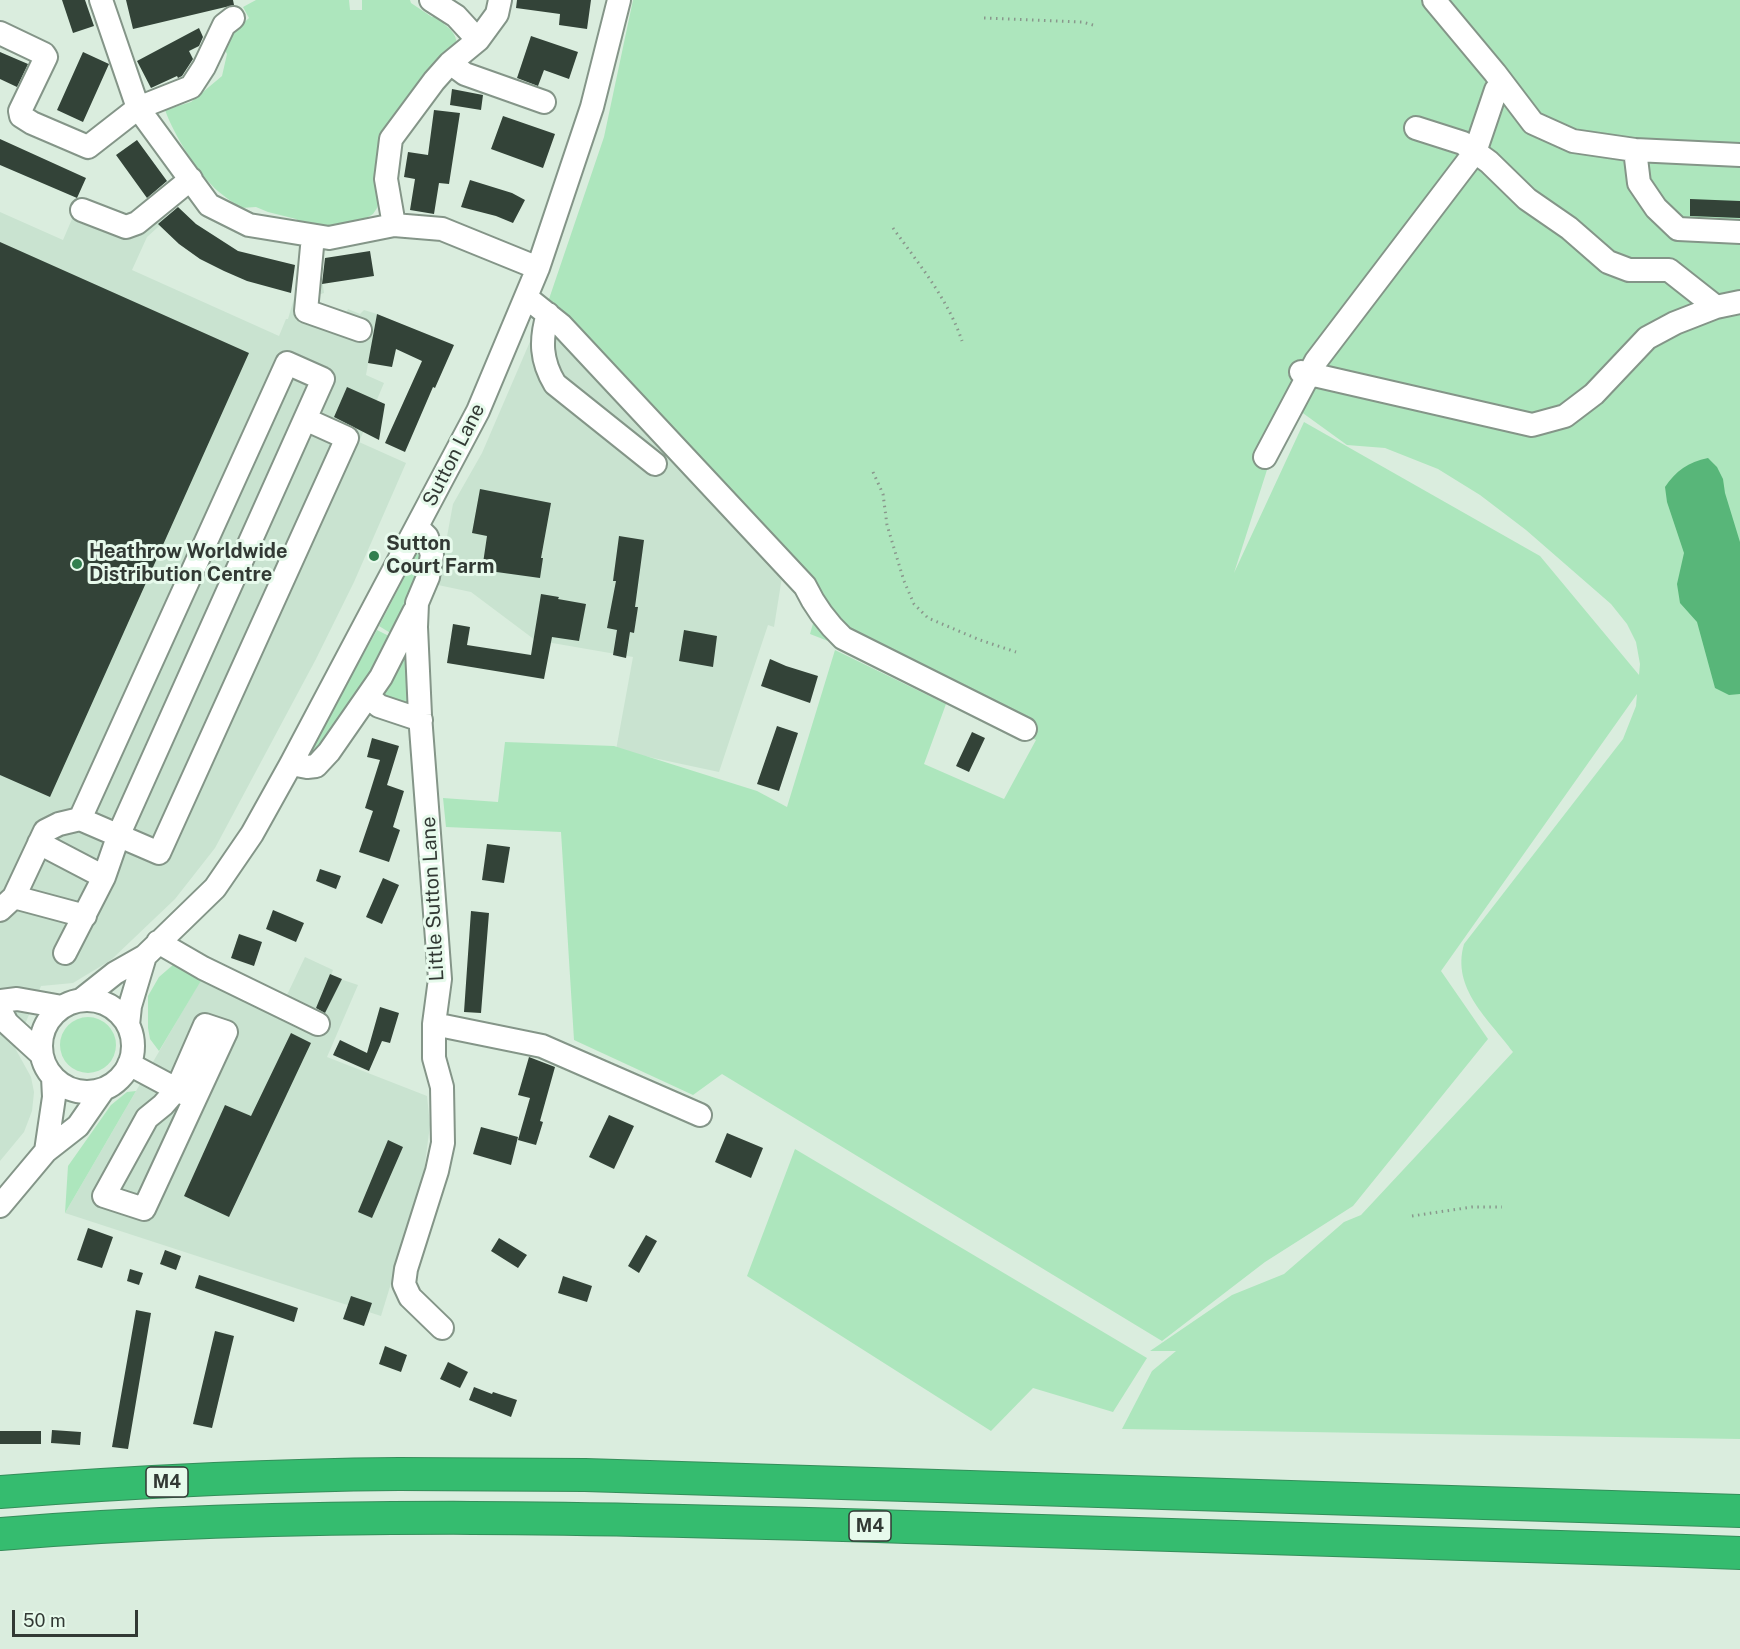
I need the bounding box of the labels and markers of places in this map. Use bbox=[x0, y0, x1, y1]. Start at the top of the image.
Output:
place label: Sutton Court Farm bbox=[386, 532, 494, 579]
place label: Heathrow Worldwide Distribution Centre bbox=[89, 540, 287, 587]
marker: Sutton Court Farm bbox=[367, 549, 381, 563]
marker: Heathrow Worldwide Distribution Centre bbox=[70, 557, 84, 571]

